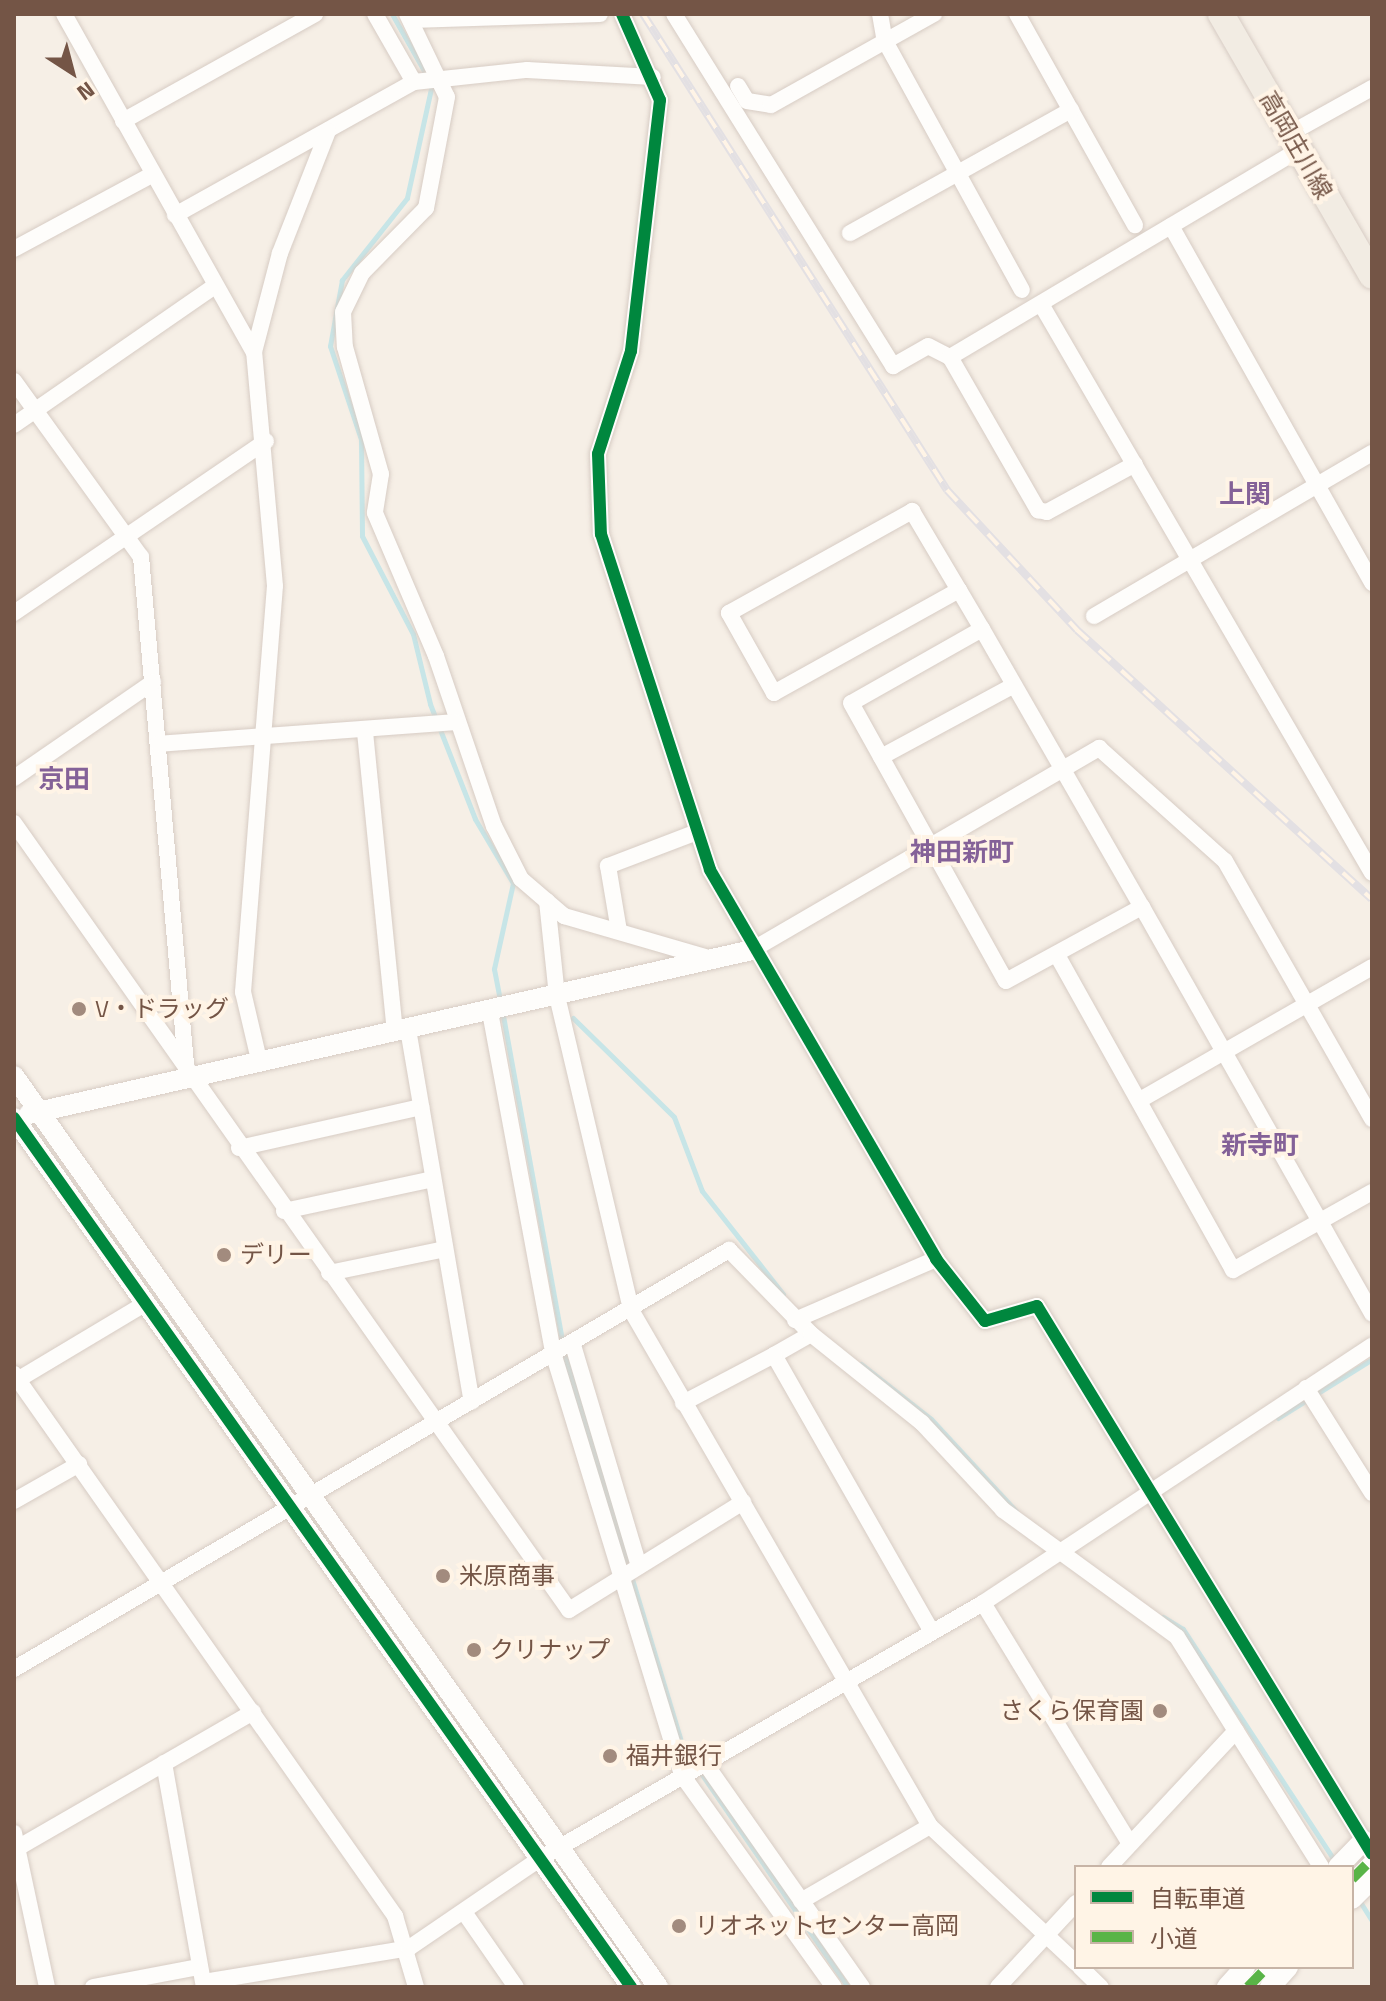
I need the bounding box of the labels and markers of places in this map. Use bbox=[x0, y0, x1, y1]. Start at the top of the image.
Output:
place label: V・ドラッグ bbox=[95, 995, 229, 1023]
marker: V・ドラッグ bbox=[70, 1000, 88, 1018]
place label: デリー bbox=[240, 1241, 312, 1269]
marker: デリー bbox=[215, 1246, 233, 1264]
place label: 米原商事 bbox=[459, 1562, 555, 1590]
marker: 米原商事 bbox=[434, 1567, 452, 1585]
place label: クリナップ bbox=[490, 1636, 610, 1664]
marker: クリナップ bbox=[465, 1641, 483, 1659]
place label: さくら保育園 bbox=[1000, 1697, 1144, 1725]
marker: さくら保育園 bbox=[1151, 1702, 1169, 1720]
place label: 福井銀行 bbox=[626, 1742, 722, 1770]
marker: 福井銀行 bbox=[601, 1747, 619, 1765]
place label: リオネットセンター高岡 bbox=[695, 1912, 959, 1940]
marker: リオネットセンター高岡 bbox=[670, 1917, 688, 1935]

